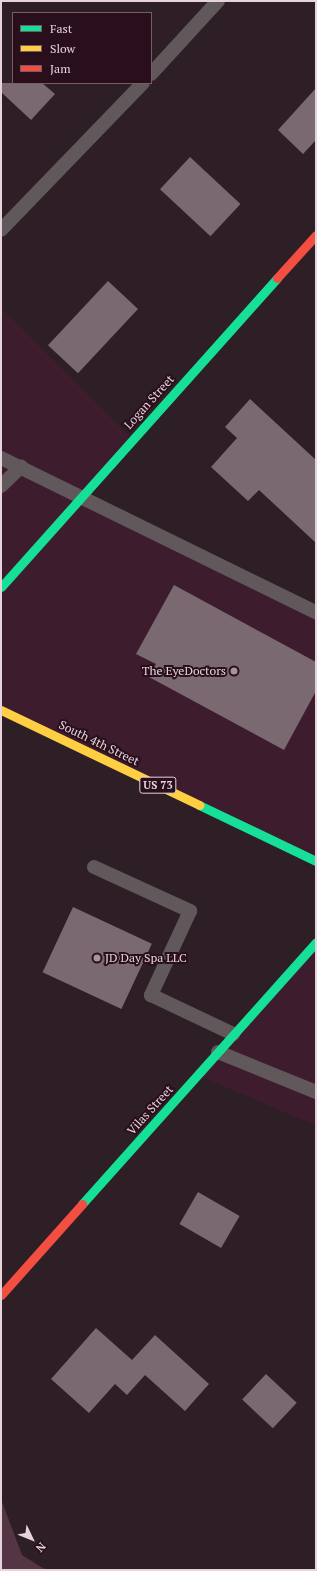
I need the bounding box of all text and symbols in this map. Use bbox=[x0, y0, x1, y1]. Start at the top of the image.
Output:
legend bbox=[12, 12, 152, 84]
text: Fast bbox=[50, 21, 72, 36]
text: Slow bbox=[50, 41, 75, 56]
text: Jam bbox=[50, 61, 71, 76]
street label: Logan Street bbox=[121, 372, 177, 432]
place label: The EyeDoctors bbox=[142, 664, 226, 678]
marker: The EyeDoctors bbox=[229, 666, 239, 676]
street label: South 4th Street bbox=[57, 717, 141, 769]
road number: US 73 bbox=[139, 776, 177, 794]
place label: JD Day Spa LLC bbox=[105, 951, 187, 965]
marker: JD Day Spa LLC bbox=[92, 953, 102, 963]
street label: Vilas Street bbox=[124, 1082, 176, 1138]
north arrow bbox=[12, 1519, 52, 1559]
text: N bbox=[33, 1539, 49, 1555]

